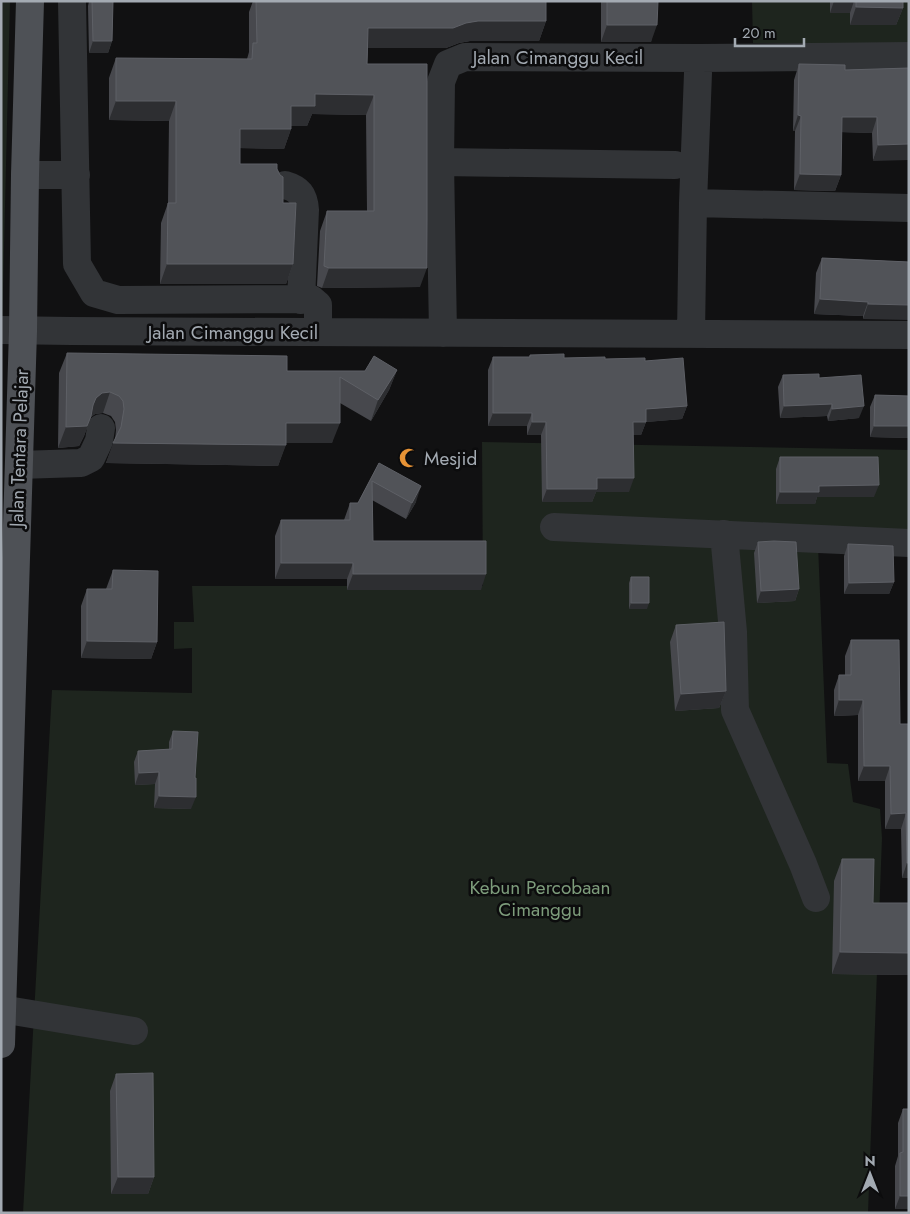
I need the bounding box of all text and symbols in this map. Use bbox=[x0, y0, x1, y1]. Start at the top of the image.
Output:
scale bar bbox=[735, 15, 804, 47]
text: 20 m bbox=[742, 22, 776, 44]
street label: Jalan Cimanggu Kecil bbox=[470, 44, 643, 71]
street label: Jalan Cimanggu Kecil bbox=[145, 319, 318, 346]
street label: Jalan Tentara Pelajar bbox=[3, 368, 35, 531]
place label: Mesjid bbox=[424, 445, 477, 472]
mosque icon: Mesjid bbox=[398, 447, 420, 469]
park label: Kebun Percobaan Cimanggu bbox=[470, 874, 610, 923]
north arrow bbox=[845, 1149, 895, 1199]
text: N bbox=[864, 1151, 876, 1171]

